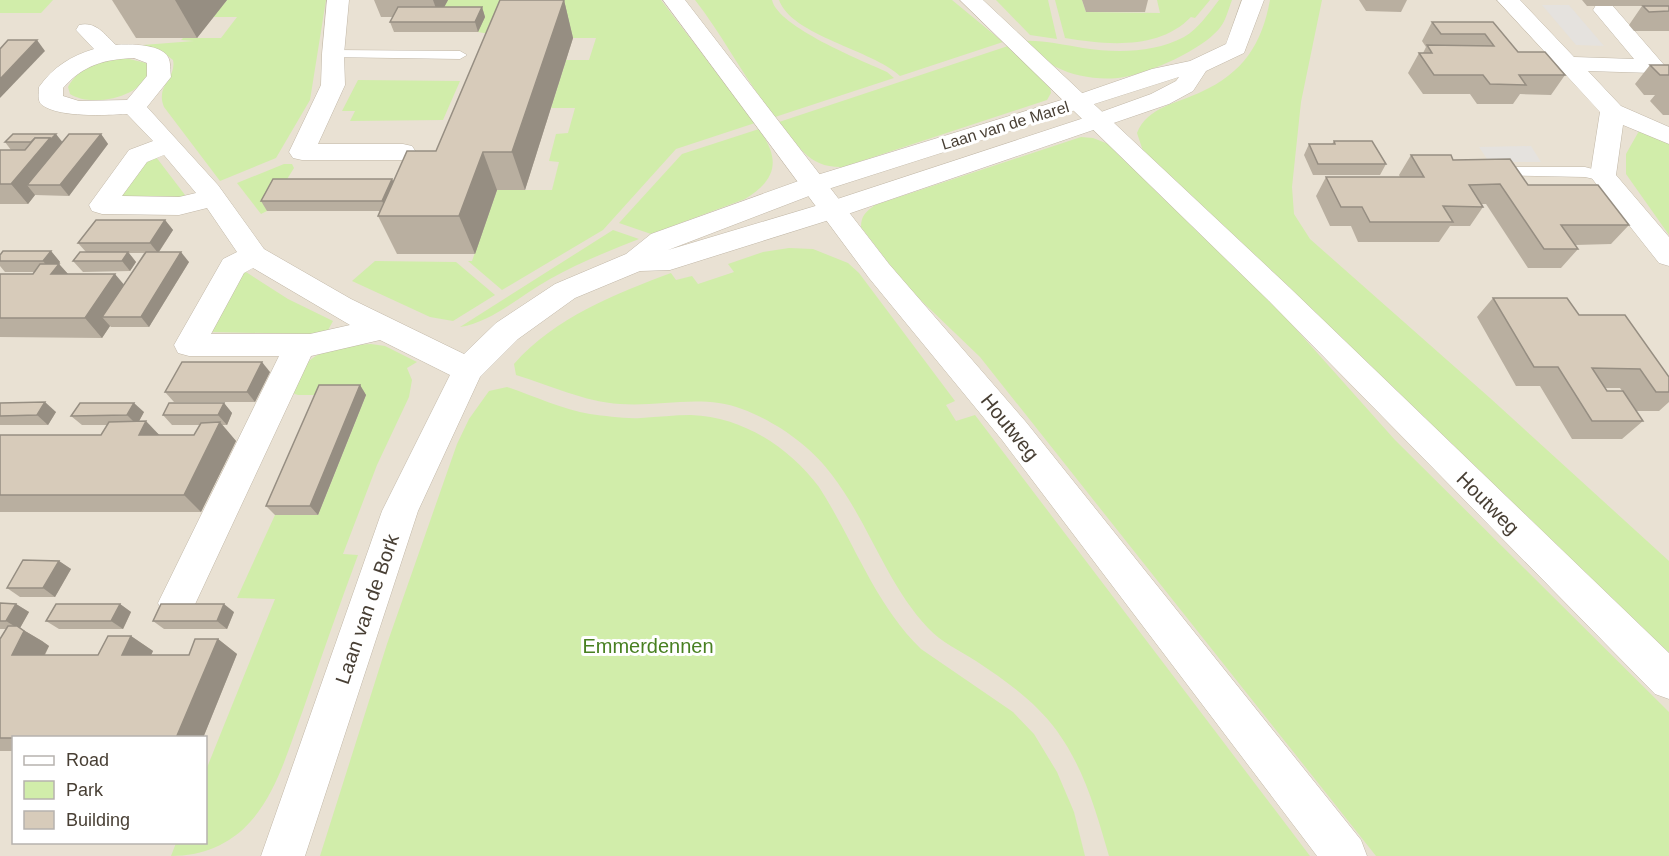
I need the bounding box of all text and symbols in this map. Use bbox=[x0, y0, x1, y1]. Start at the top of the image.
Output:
street label: Laan van de Marel bbox=[939, 98, 1071, 153]
street label: Houtweg bbox=[977, 389, 1043, 465]
street label: Houtweg bbox=[1452, 467, 1524, 539]
street label: Laan van de Bork bbox=[331, 530, 403, 687]
park label: Emmerdennen bbox=[582, 635, 714, 657]
legend bbox=[12, 736, 207, 844]
text: Road bbox=[66, 750, 109, 770]
text: Park bbox=[66, 780, 104, 800]
text: Building bbox=[66, 810, 130, 830]

